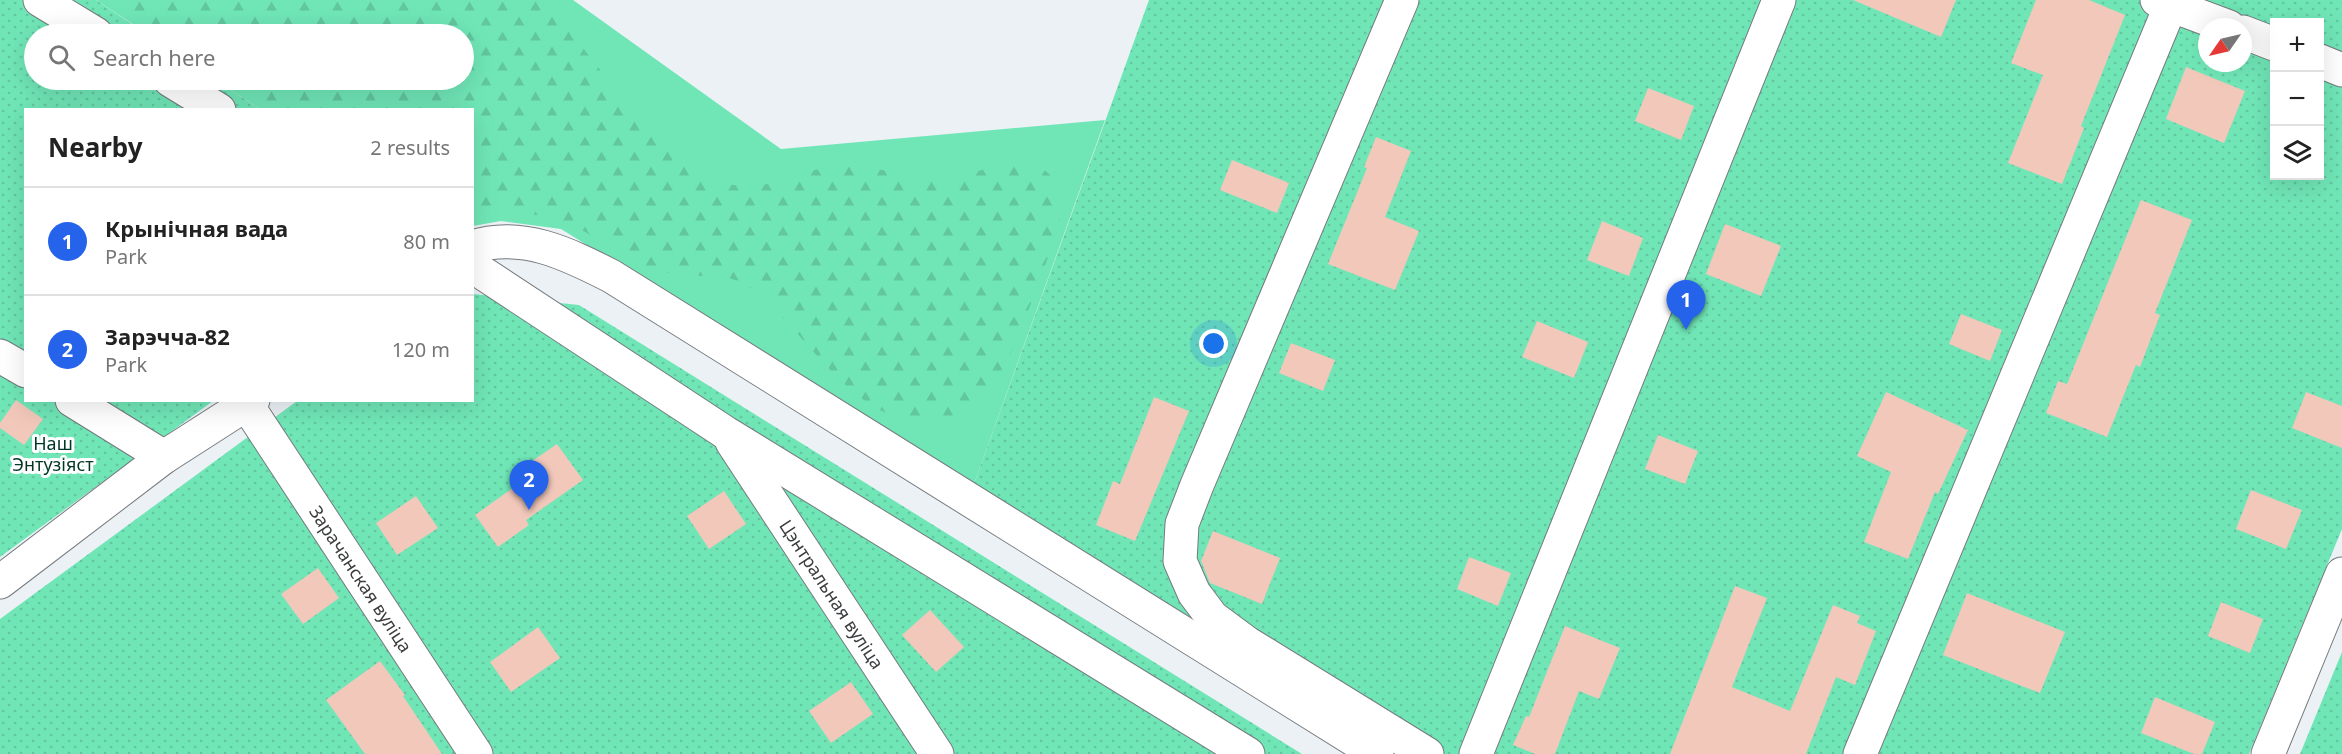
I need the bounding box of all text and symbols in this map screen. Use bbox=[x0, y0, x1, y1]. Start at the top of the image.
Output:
north arrow bbox=[2198, 18, 2252, 72]
map controls bbox=[2270, 18, 2324, 180]
button: + bbox=[2270, 18, 2324, 72]
search box bbox=[24, 24, 474, 90]
icon: search bbox=[45, 41, 78, 74]
text: Search here bbox=[93, 42, 215, 72]
button: − bbox=[2270, 72, 2324, 126]
button: layers bbox=[2270, 126, 2324, 180]
text: Nearby bbox=[48, 129, 143, 165]
text: 2 results bbox=[370, 134, 450, 161]
text: Крынічная вада bbox=[105, 213, 288, 243]
text: 1 bbox=[62, 228, 73, 255]
text: 80 m bbox=[403, 228, 450, 255]
text: Park bbox=[105, 243, 147, 270]
pin: 1 bbox=[1666, 280, 1706, 330]
text: Зарэчча-82 bbox=[105, 321, 230, 351]
your location bbox=[1199, 329, 1228, 358]
text: 2 bbox=[62, 336, 73, 363]
text: 120 m bbox=[392, 336, 450, 363]
text: Park bbox=[105, 351, 147, 378]
park label: Наш Энтузіяст bbox=[12, 431, 94, 476]
pin: 2 bbox=[510, 460, 548, 510]
street label: Зарачанская вуліца bbox=[304, 501, 418, 657]
street label: Цэнтральная вуліца bbox=[774, 515, 890, 673]

